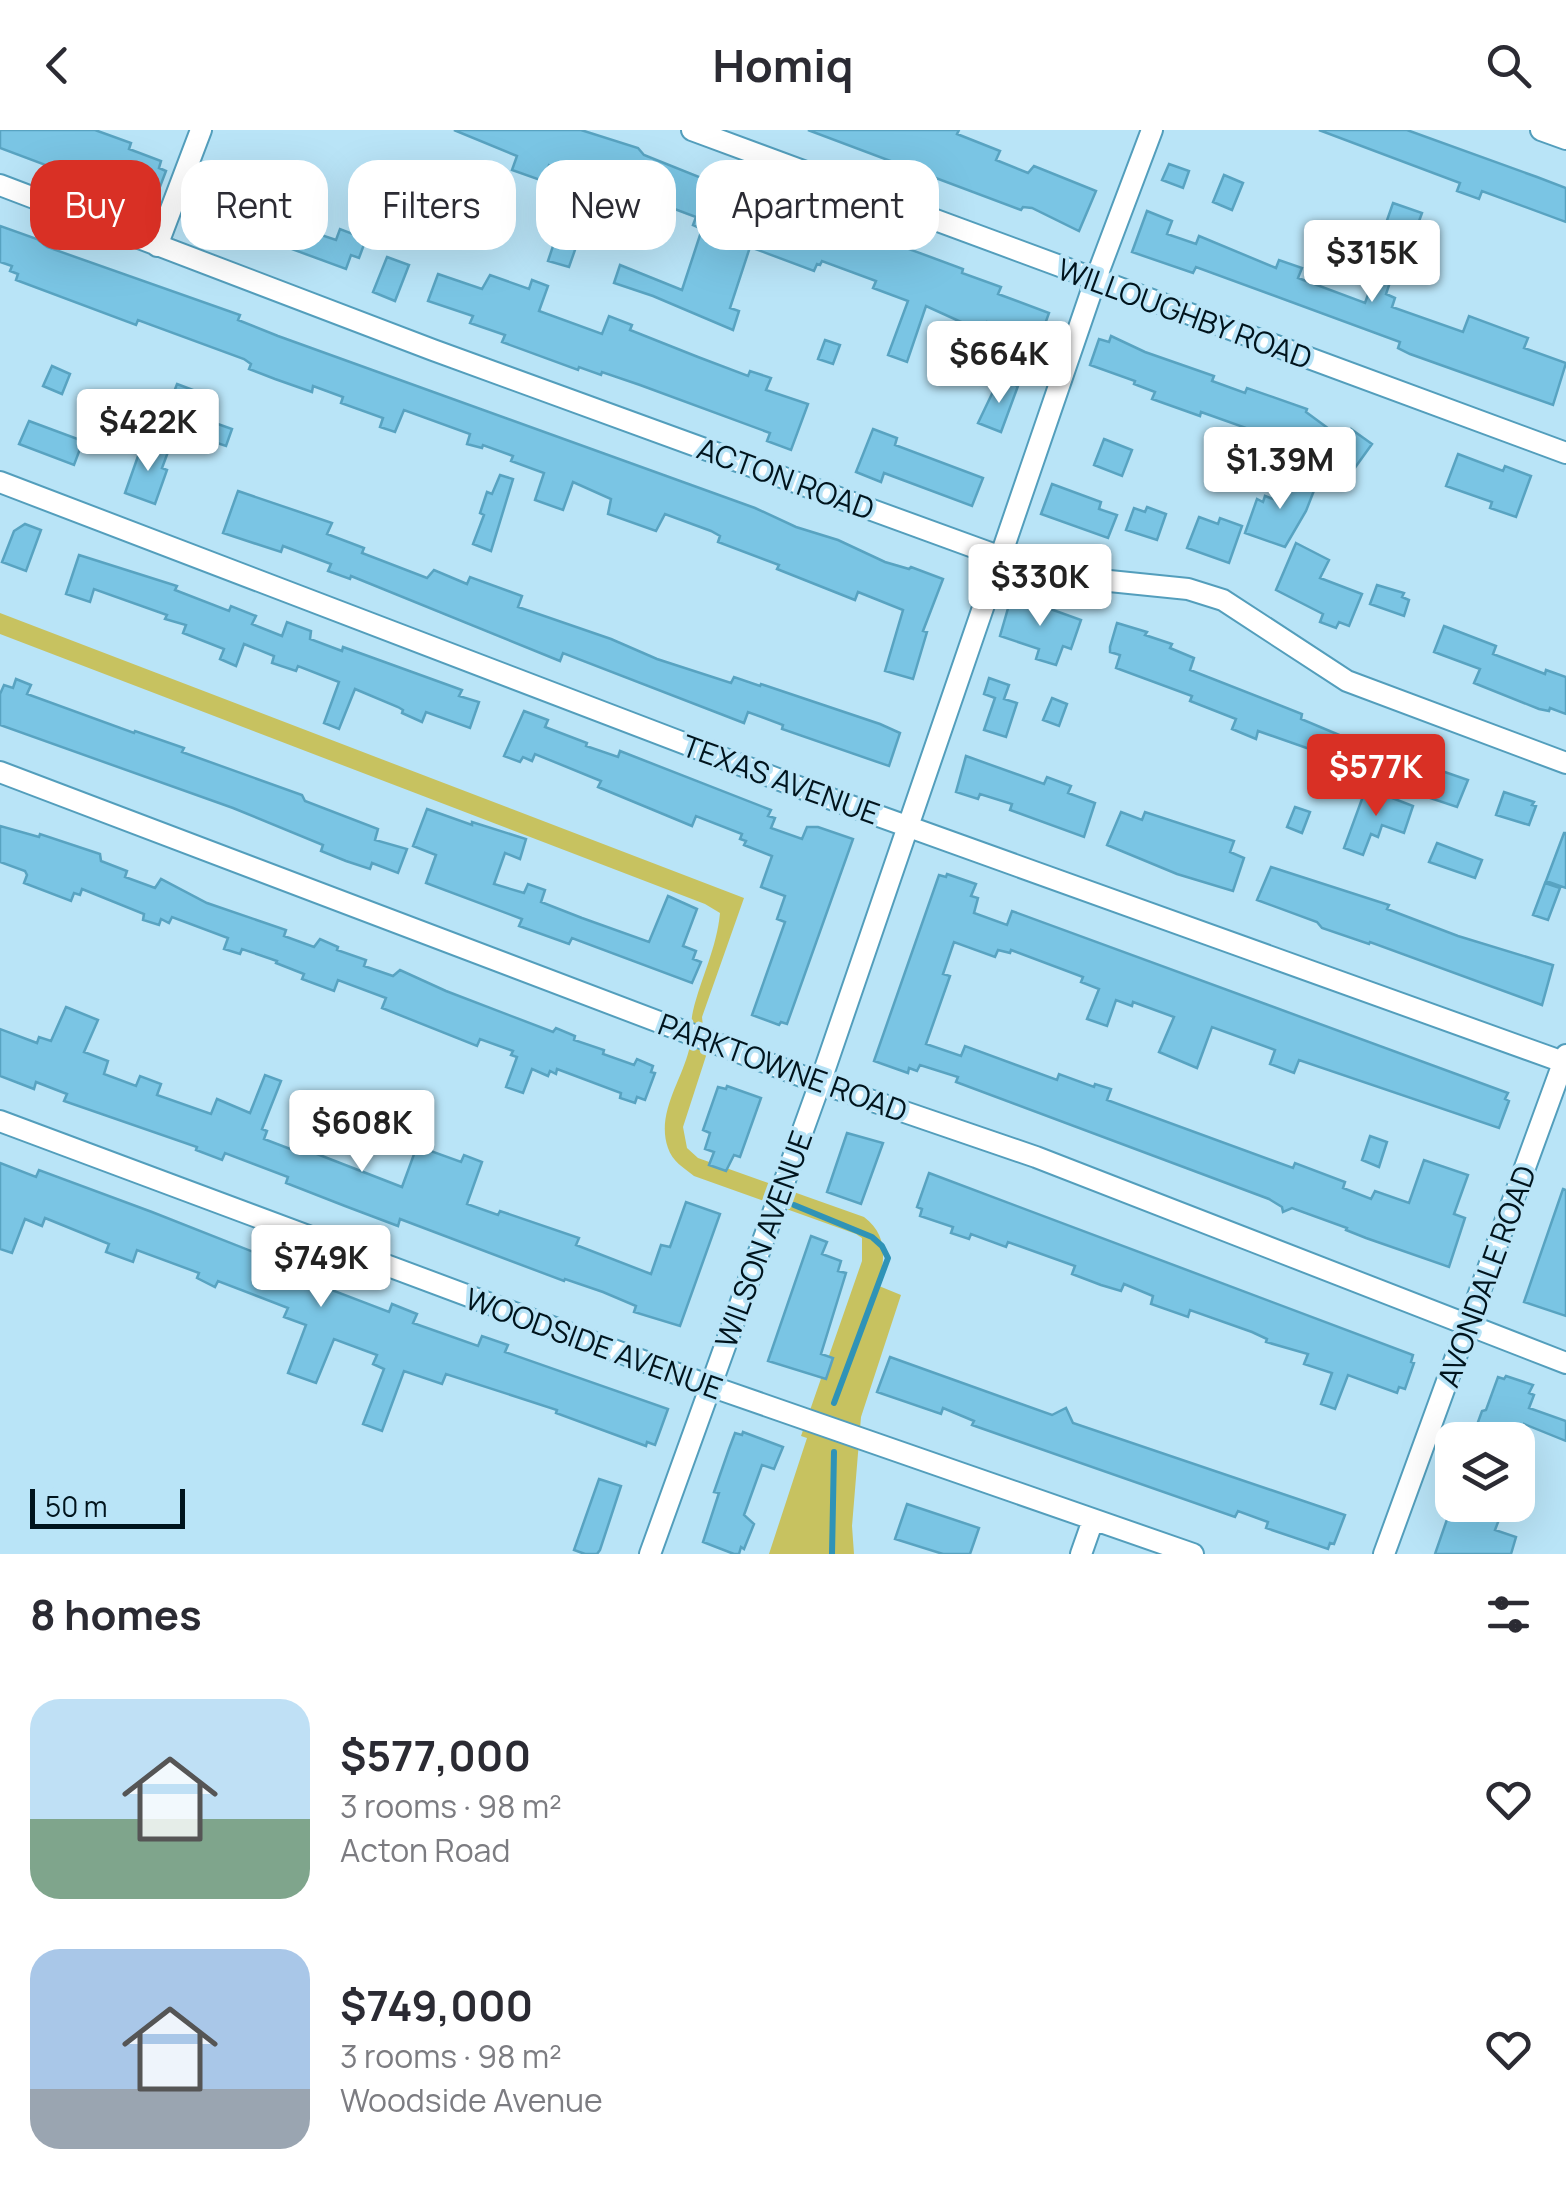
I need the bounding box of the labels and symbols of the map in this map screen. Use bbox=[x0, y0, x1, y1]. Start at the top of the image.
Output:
pin: $315K bbox=[1302, 220, 1442, 305]
street label: WILLOUGHBY ROAD bbox=[1052, 248, 1318, 378]
pin: $664K bbox=[929, 321, 1069, 406]
pin: $422K bbox=[78, 389, 218, 474]
street label: ACTON ROAD bbox=[692, 427, 880, 529]
pin: $1.39M bbox=[1199, 427, 1361, 512]
pin: $330K bbox=[970, 544, 1110, 629]
street label: TEXAS AVENUE bbox=[677, 724, 885, 834]
pin: $577K bbox=[1306, 734, 1446, 819]
street label: PARKTOWNE ROAD bbox=[653, 1003, 913, 1131]
pin: $608K bbox=[292, 1090, 432, 1175]
street label: WILSON AVENUE bbox=[705, 1125, 821, 1353]
street label: AVONDALE ROAD bbox=[1427, 1160, 1545, 1392]
pin: $749K bbox=[251, 1225, 391, 1310]
street label: WOODSIDE AVENUE bbox=[460, 1277, 728, 1409]
scale bar bbox=[30, 1484, 185, 1528]

